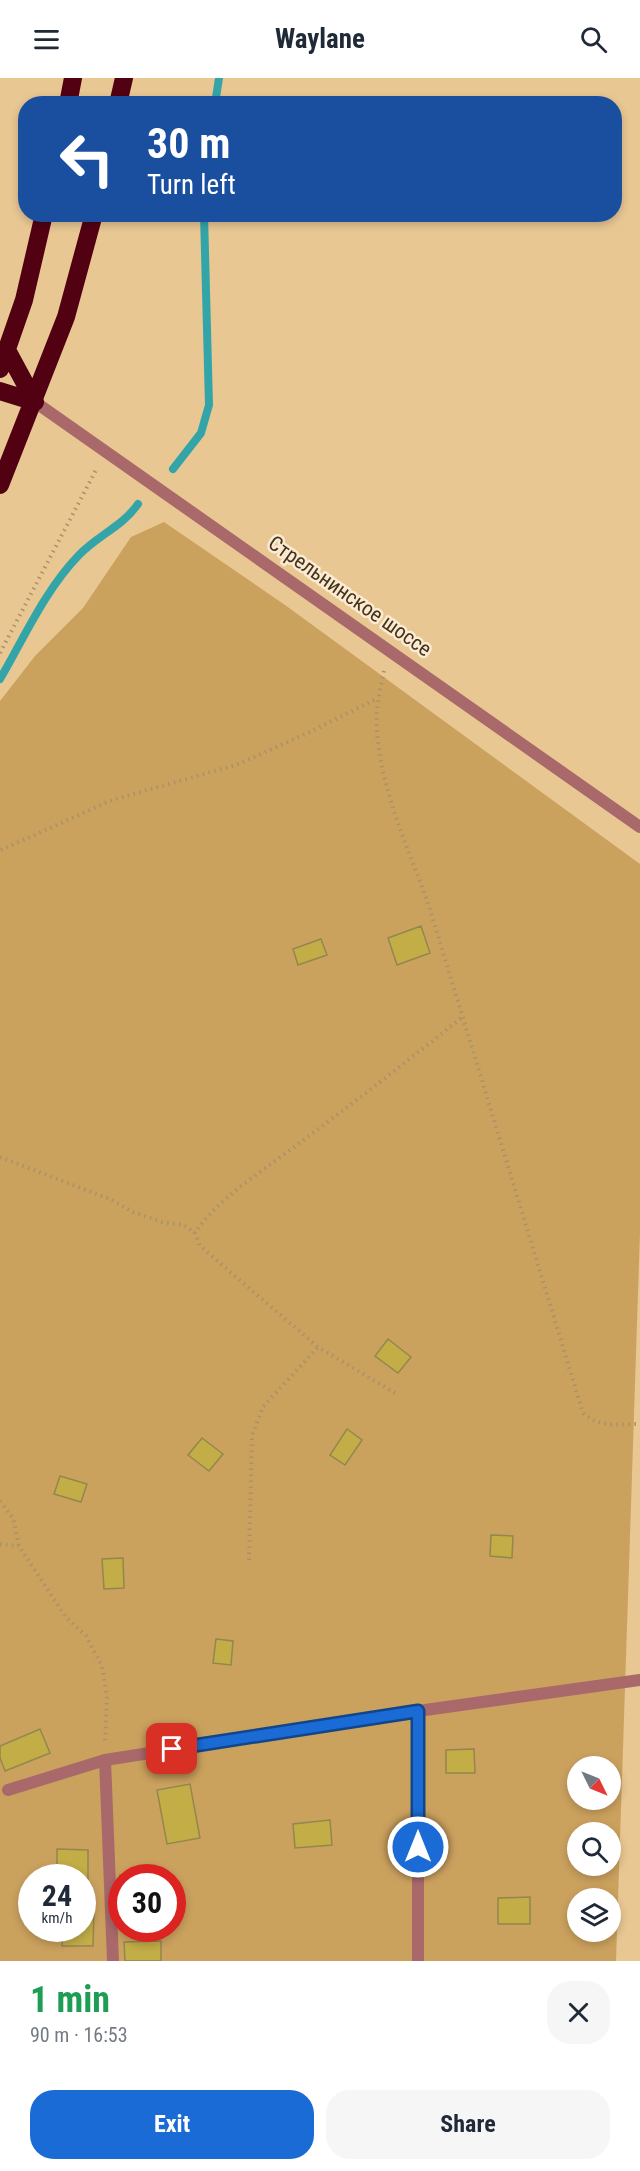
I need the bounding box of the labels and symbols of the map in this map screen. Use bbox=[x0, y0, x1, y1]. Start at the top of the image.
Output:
street label: Стрельнинское шоссе bbox=[264, 531, 436, 661]
pin bbox=[146, 1723, 197, 1774]
north arrow bbox=[567, 1756, 621, 1810]
position arrow bbox=[386, 1815, 450, 1879]
speed limit sign: 30 bbox=[108, 1864, 186, 1942]

